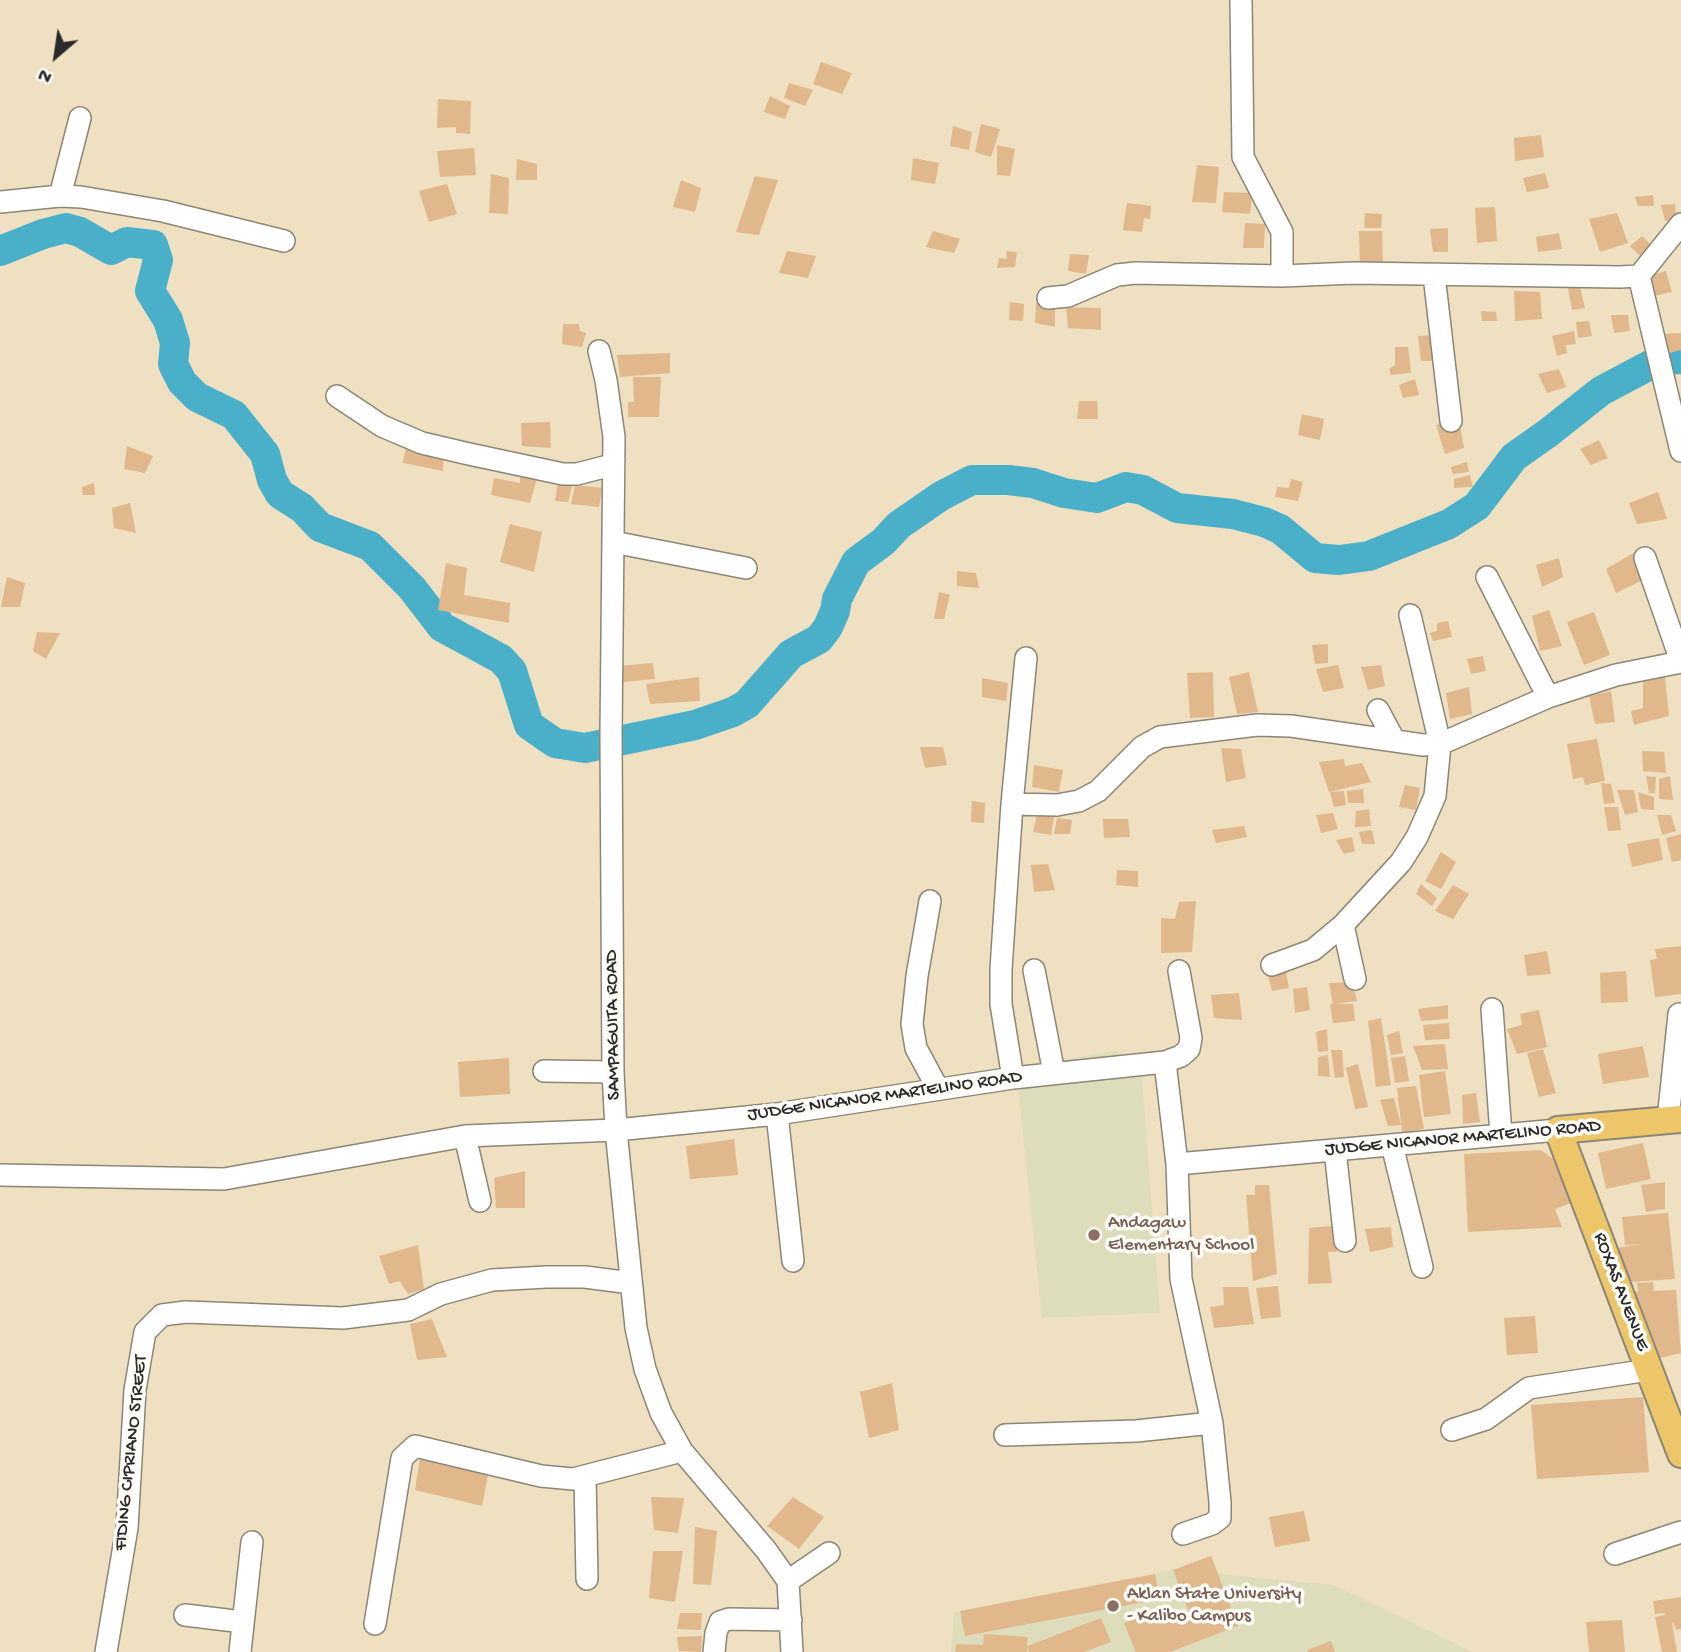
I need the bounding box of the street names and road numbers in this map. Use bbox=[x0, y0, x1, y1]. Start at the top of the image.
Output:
street label: SAMPAGUITA ROAD bbox=[601, 950, 627, 1100]
street label: JUDGE NICANOR MARTELINO ROAD bbox=[746, 1066, 1024, 1128]
street label: JUDGE NICANOR MARTELINO ROAD bbox=[1324, 1116, 1602, 1162]
street label: ROXAS AVENUE bbox=[1587, 1230, 1653, 1354]
street label: FIDING CIPRIANO STREET bbox=[110, 1354, 154, 1552]

